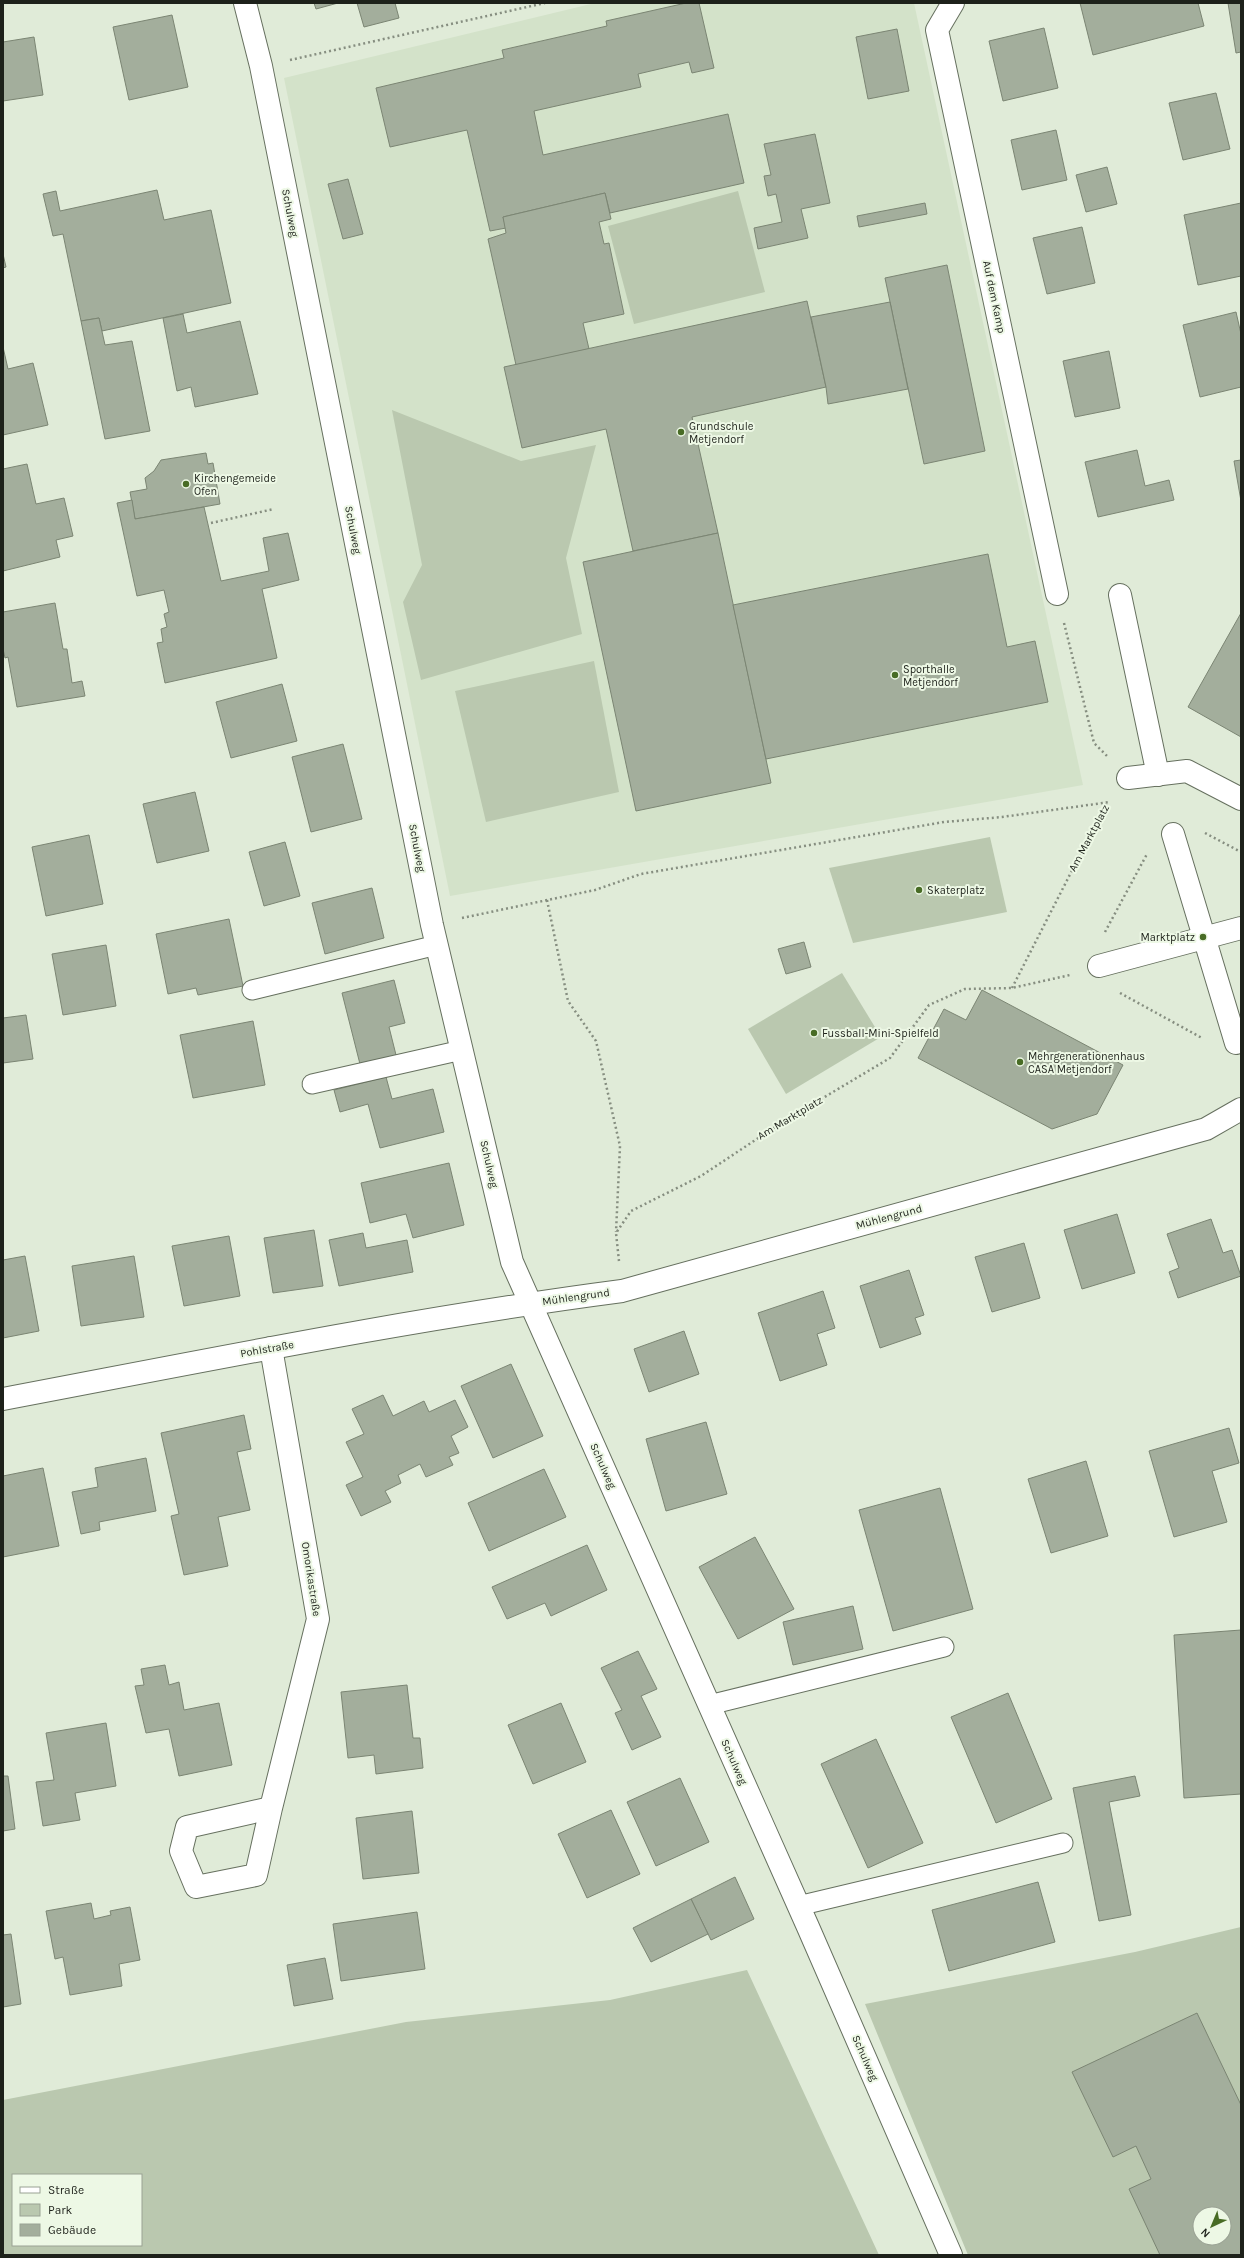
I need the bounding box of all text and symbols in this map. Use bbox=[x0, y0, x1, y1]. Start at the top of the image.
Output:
street label: Schulweg bbox=[279, 188, 301, 239]
street label: Auf dem Kamp bbox=[980, 260, 1008, 334]
place label: Grundschule Metjendorf bbox=[689, 420, 754, 446]
marker: Grundschule Metjendorf bbox=[676, 427, 686, 437]
place label: Kirchengemeide Ofen bbox=[194, 472, 276, 498]
marker: Kirchengemeide Ofen bbox=[181, 479, 191, 489]
street label: Schulweg bbox=[342, 505, 364, 556]
place label: Sporthalle Metjendorf bbox=[903, 663, 958, 689]
marker: Sporthalle Metjendorf bbox=[890, 670, 900, 680]
street label: Am Marktplatz bbox=[1066, 802, 1112, 874]
street label: Schulweg bbox=[406, 823, 428, 874]
place label: Skaterplatz bbox=[927, 884, 985, 897]
marker: Skaterplatz bbox=[914, 885, 924, 895]
place label: Marktplatz bbox=[1140, 931, 1195, 944]
marker: Marktplatz bbox=[1198, 932, 1208, 942]
place label: Fussball-Mini-Spielfeld bbox=[822, 1027, 939, 1040]
marker: Fussball-Mini-Spielfeld bbox=[809, 1028, 819, 1038]
place label: Mehrgenerationenhaus CASA Metjendorf bbox=[1028, 1050, 1145, 1076]
marker: Mehrgenerationenhaus CASA Metjendorf bbox=[1015, 1057, 1025, 1067]
street label: Am Marktplatz bbox=[755, 1093, 825, 1143]
street label: Schulweg bbox=[477, 1139, 501, 1190]
street label: Mühlengrund bbox=[854, 1202, 924, 1232]
street label: Mühlengrund bbox=[541, 1286, 611, 1308]
street label: Pohlstraße bbox=[239, 1338, 295, 1360]
street label: Schulweg bbox=[587, 1441, 619, 1492]
street label: Omorikastraße bbox=[299, 1541, 323, 1618]
street label: Schulweg bbox=[718, 1737, 750, 1788]
street label: Schulweg bbox=[849, 2033, 881, 2084]
legend bbox=[12, 2174, 142, 2246]
text: Straße bbox=[48, 2183, 84, 2197]
text: Park bbox=[48, 2203, 73, 2217]
north arrow bbox=[1192, 2206, 1232, 2246]
text: Gebäude bbox=[48, 2223, 96, 2237]
text: N bbox=[1198, 2225, 1213, 2240]

